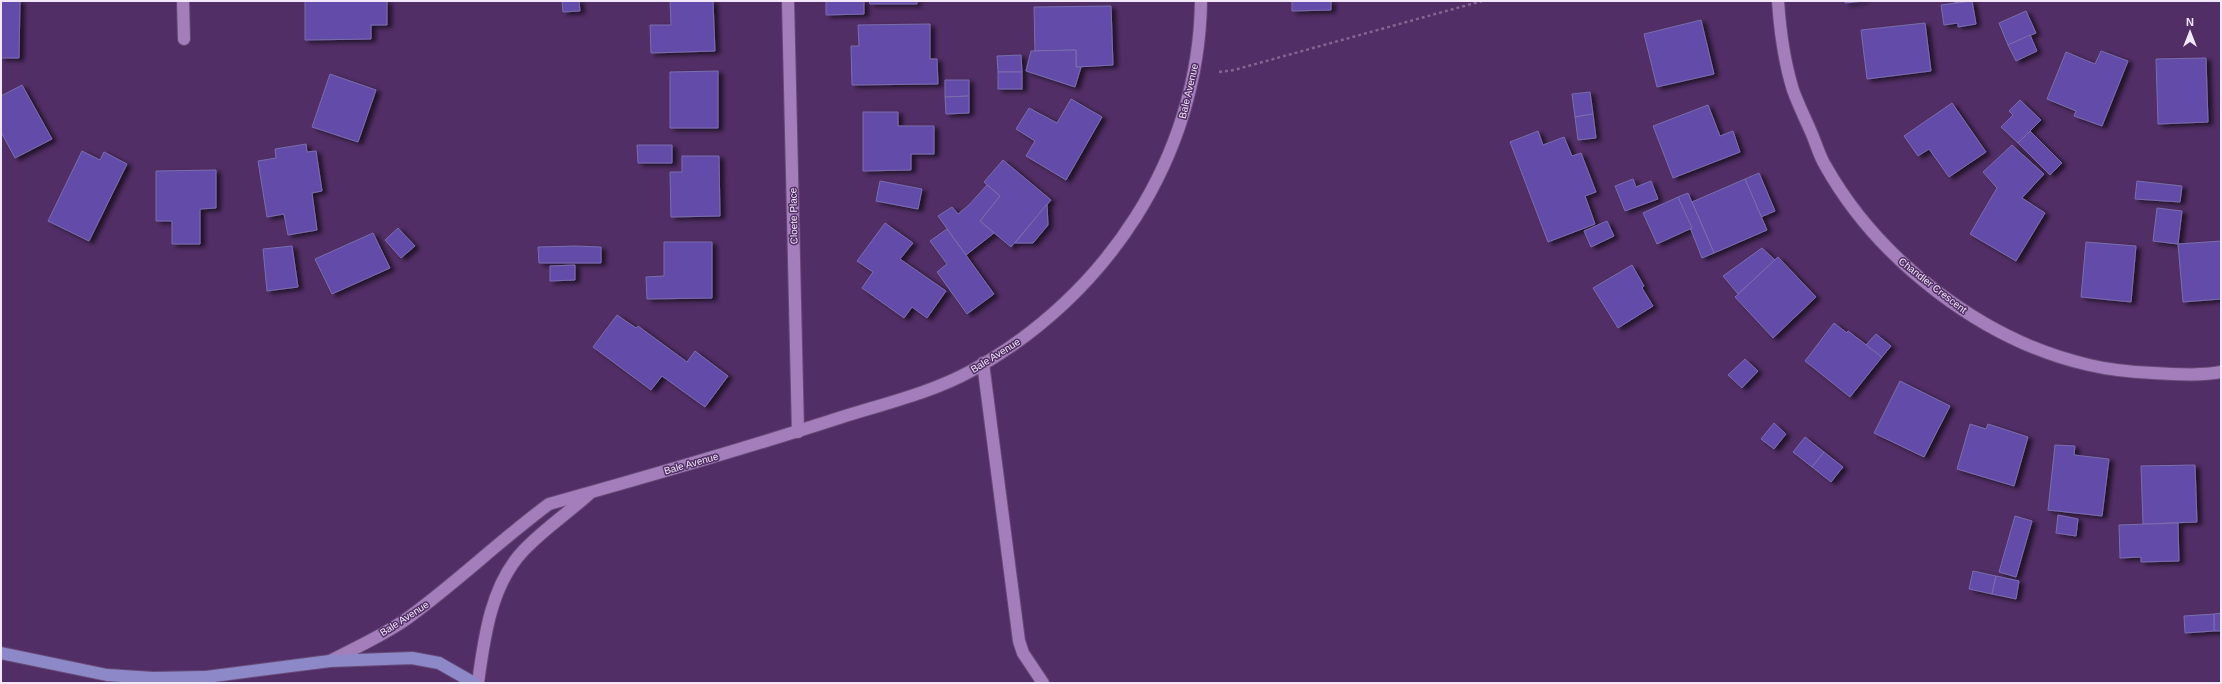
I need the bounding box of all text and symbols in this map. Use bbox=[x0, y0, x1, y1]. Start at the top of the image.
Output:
north arrow bbox=[2170, 12, 2210, 52]
text: N bbox=[2186, 16, 2194, 28]
street label: Bale Avenue bbox=[1177, 62, 1200, 120]
street label: Cloete Place bbox=[787, 187, 799, 244]
street label: Chandler Crescent bbox=[1896, 255, 1969, 316]
street label: Bale Avenue bbox=[969, 336, 1022, 375]
street label: Bale Avenue bbox=[663, 450, 720, 476]
street label: Bale Avenue bbox=[378, 598, 431, 638]

